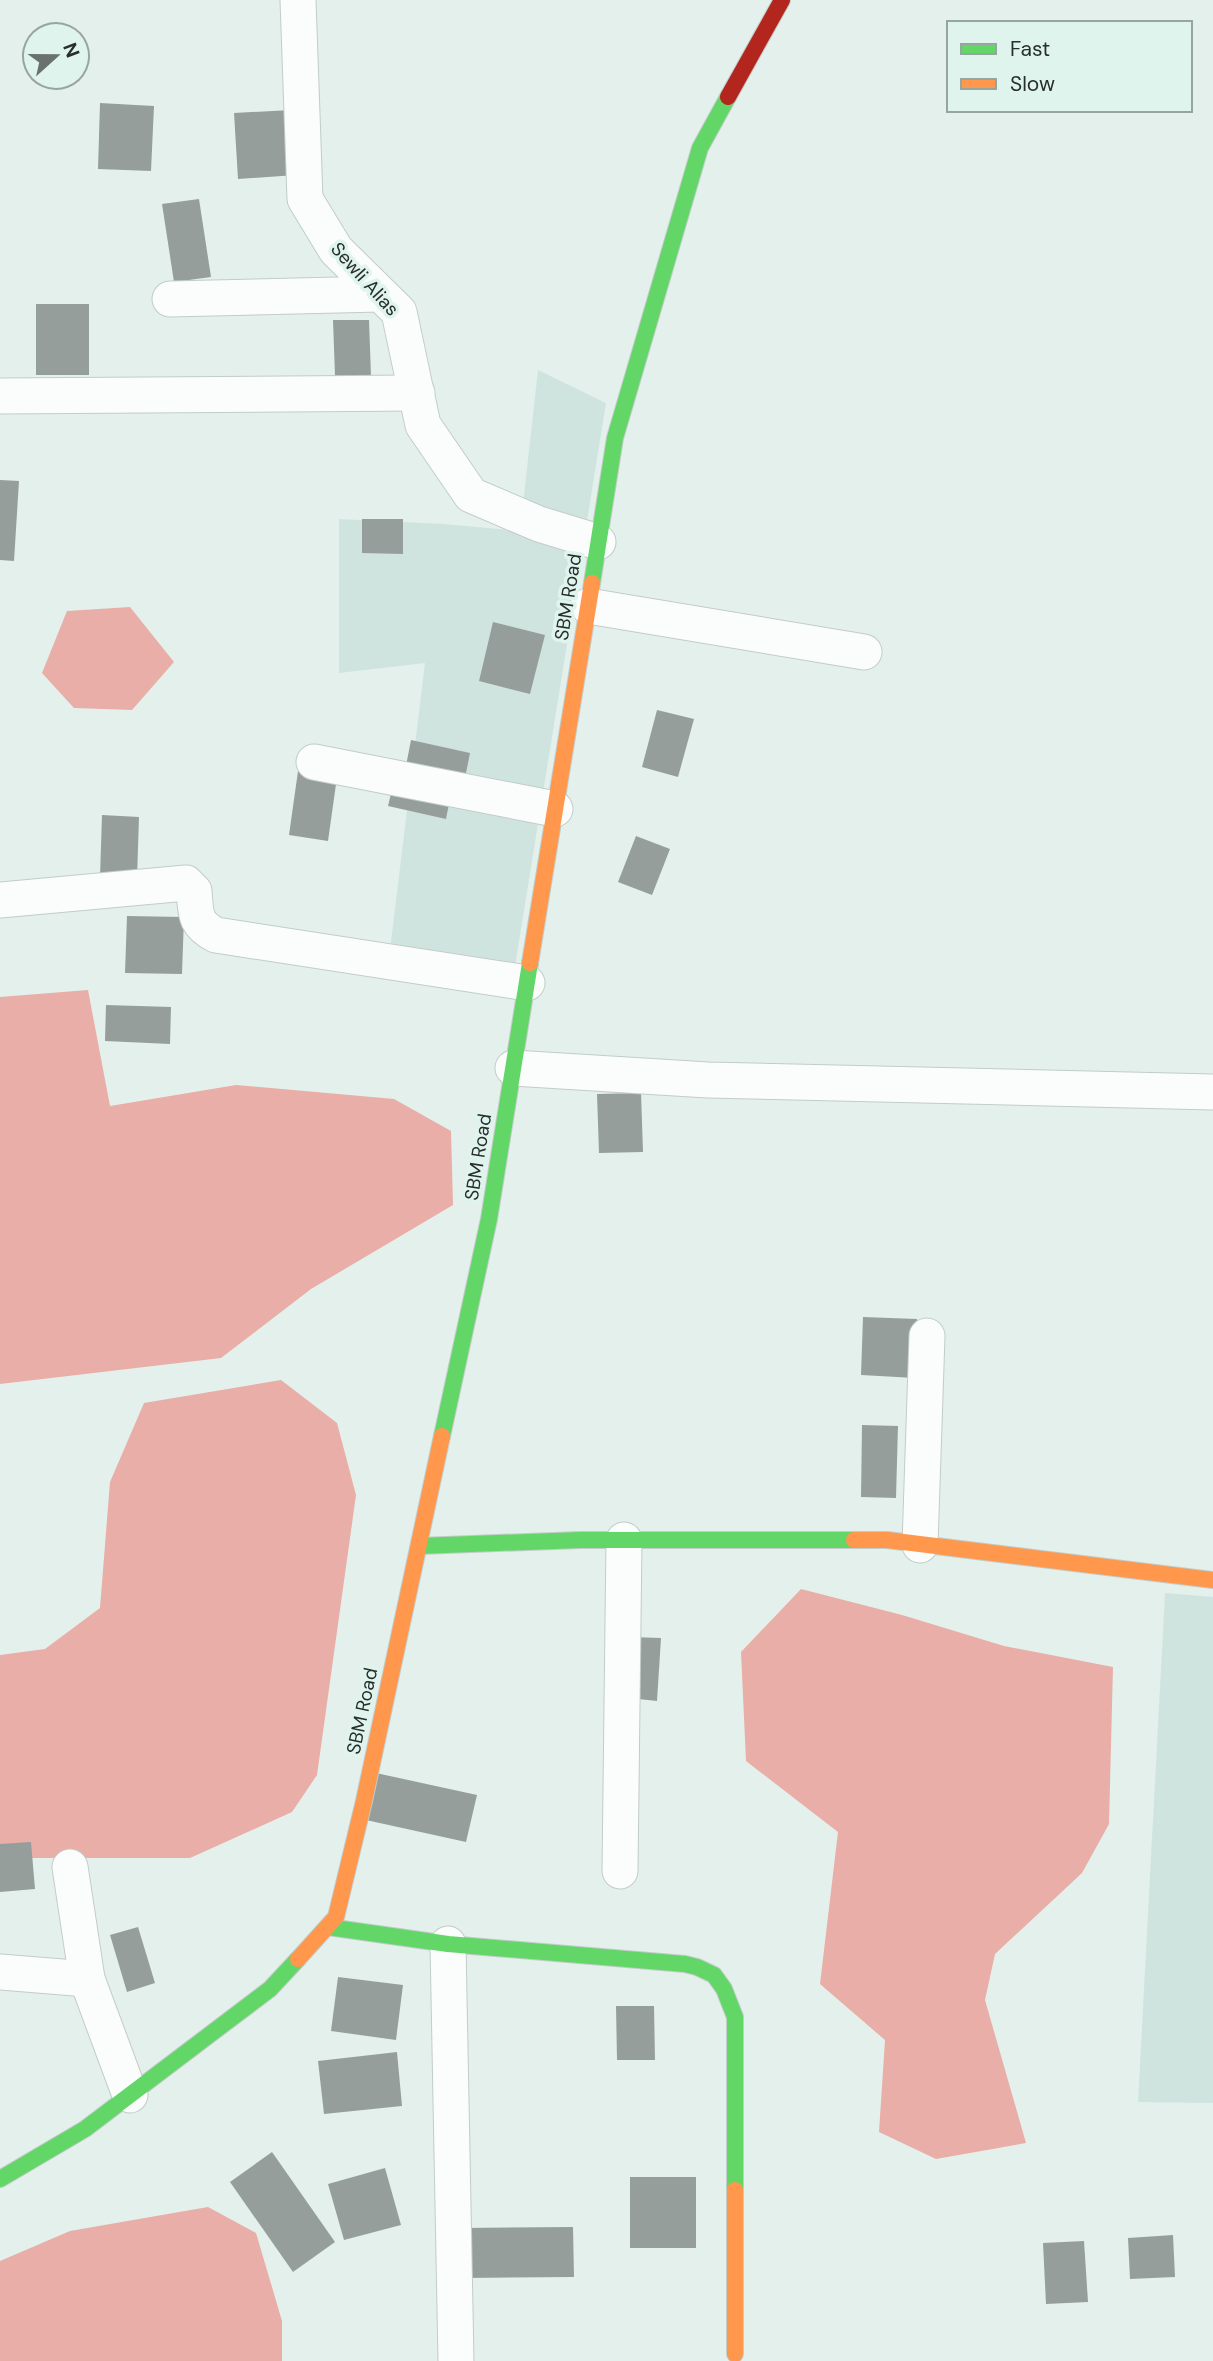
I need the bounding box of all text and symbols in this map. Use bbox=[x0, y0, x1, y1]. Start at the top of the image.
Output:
north arrow bbox=[21, 21, 91, 91]
legend bbox=[947, 21, 1192, 112]
text: Fast bbox=[1010, 35, 1050, 63]
text: N bbox=[57, 39, 86, 61]
text: Slow bbox=[1010, 70, 1055, 98]
street label: Sewli Alias bbox=[325, 237, 405, 321]
street label: SBM Road bbox=[549, 552, 587, 642]
street label: SBM Road bbox=[459, 1112, 497, 1202]
street label: SBM Road bbox=[341, 1665, 383, 1757]

